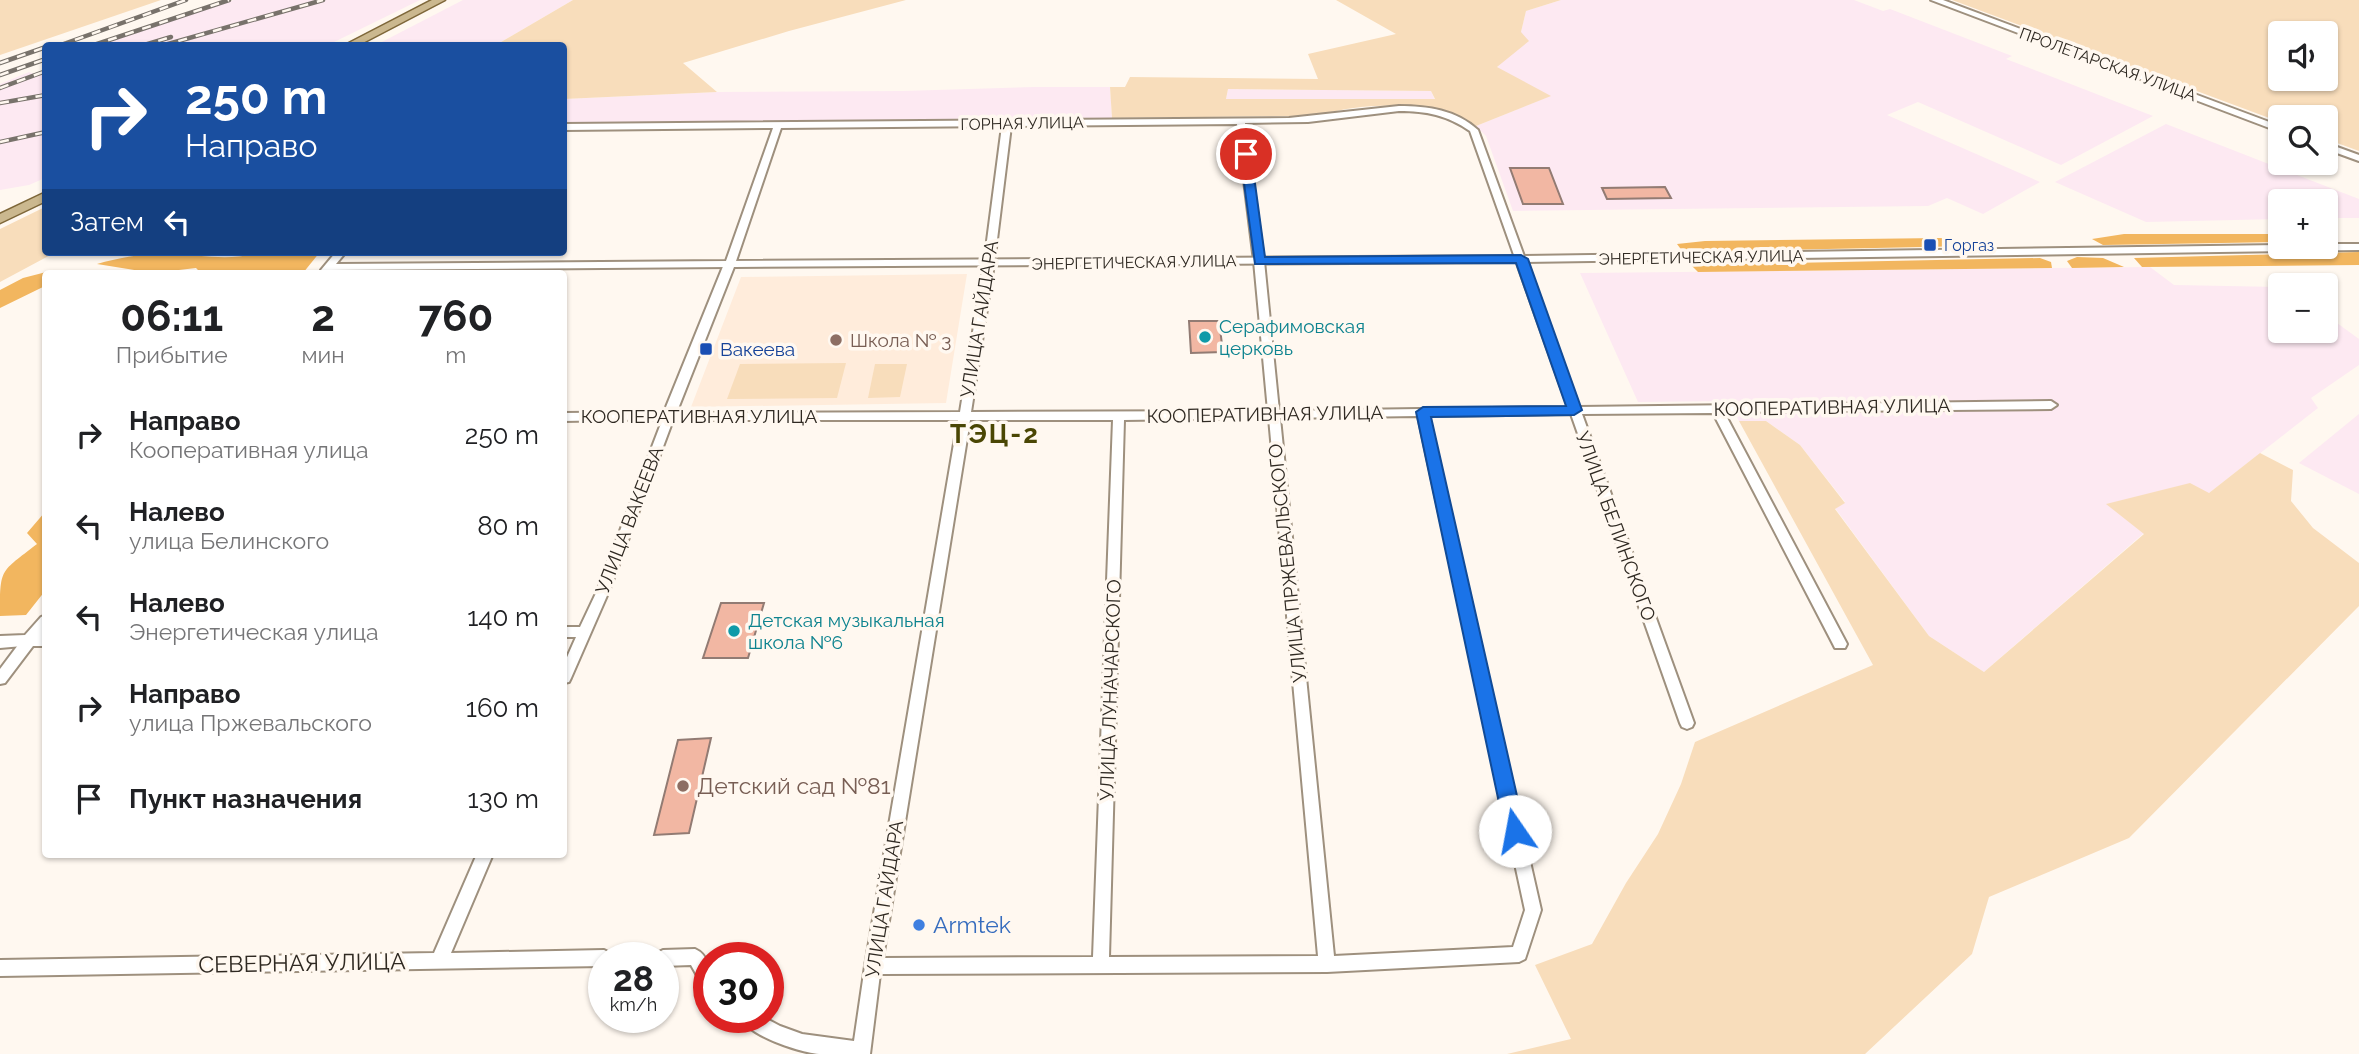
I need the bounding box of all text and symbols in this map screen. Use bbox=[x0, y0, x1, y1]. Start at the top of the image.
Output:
map controls bbox=[2268, 21, 2338, 343]
button: sound bbox=[2268, 21, 2338, 91]
street label: ПРОЛЕТАРСКАЯ УЛИЦА bbox=[2017, 24, 2199, 105]
text: 250 m bbox=[185, 68, 327, 125]
icon: right bbox=[70, 70, 161, 161]
button: search bbox=[2268, 105, 2338, 175]
street label: ГОРНАЯ УЛИЦА bbox=[960, 113, 1084, 134]
pin bbox=[1216, 124, 1276, 184]
text: Направо bbox=[185, 127, 317, 164]
icon: arrive bbox=[1227, 135, 1265, 173]
button: + bbox=[2268, 189, 2338, 259]
icon: left bbox=[158, 203, 196, 241]
text: Затем bbox=[70, 207, 144, 237]
place label: Горгаз bbox=[1944, 236, 1994, 255]
marker: Горгаз bbox=[1922, 237, 1938, 253]
street label: УЛИЦА ГАЙДАРА bbox=[956, 239, 1002, 399]
street label: ЭНЕРГЕТИЧЕСКАЯ УЛИЦА bbox=[1598, 246, 1804, 269]
street label: ЭНЕРГЕТИЧЕСКАЯ УЛИЦА bbox=[1031, 251, 1237, 274]
button: − bbox=[2268, 273, 2338, 343]
text: 06:11 bbox=[120, 292, 223, 341]
text: 2 bbox=[311, 292, 335, 341]
text: 760 bbox=[418, 292, 493, 341]
place label: Серафимовская церковь bbox=[1219, 315, 1365, 359]
place label: Школа № 3 bbox=[850, 329, 951, 351]
marker: Серафимовская церковь bbox=[1197, 329, 1213, 345]
marker: Школа № 3 bbox=[828, 332, 844, 348]
place label: Вакеева bbox=[720, 338, 795, 360]
text: Прибытие bbox=[116, 341, 228, 368]
text: мин bbox=[301, 341, 345, 368]
text: m bbox=[445, 341, 466, 368]
marker: Вакеева bbox=[698, 341, 714, 357]
street label: КООПЕРАТИВНАЯ УЛИЦА bbox=[1713, 394, 1951, 420]
street label: КООПЕРАТИВНАЯ УЛИЦА bbox=[1146, 401, 1384, 427]
street label: КООПЕРАТИВНАЯ УЛИЦА bbox=[581, 405, 817, 427]
text: Направо bbox=[129, 406, 240, 436]
icon: right bbox=[70, 416, 108, 454]
district label: ТЭЦ-2 bbox=[950, 419, 1040, 449]
text: 250 m bbox=[465, 420, 539, 450]
street label: УЛИЦА БЕЛИНСКОГО bbox=[1571, 428, 1661, 624]
text: Кооперативная улица bbox=[129, 436, 368, 463]
street label: УЛИЦА ВАКЕЕВА bbox=[591, 443, 667, 597]
street label: УЛИЦА ПРЖЕВАЛЬСКОГО bbox=[1264, 443, 1310, 683]
text: Налево bbox=[129, 497, 225, 527]
icon: left bbox=[70, 507, 108, 545]
text: 80 m bbox=[477, 511, 539, 541]
text: улица Белинского bbox=[129, 527, 329, 554]
street label: УЛИЦА ЛУНАЧАРСКОГО bbox=[1095, 579, 1125, 801]
text: Налево bbox=[129, 588, 225, 618]
icon: left bbox=[70, 598, 108, 636]
text: 140 m bbox=[467, 602, 539, 632]
place label: Детская музыкальная школа №6 bbox=[748, 609, 945, 653]
text: Энергетическая улица bbox=[129, 618, 379, 645]
marker: Детская музыкальная школа №6 bbox=[726, 623, 742, 639]
text: Направо bbox=[129, 679, 240, 709]
icon: right bbox=[70, 689, 108, 727]
text: 160 m bbox=[466, 693, 539, 723]
text: улица Пржевальского bbox=[129, 709, 372, 736]
place label: Детский сад №81 bbox=[697, 772, 891, 799]
marker: Детский сад №81 bbox=[675, 778, 691, 794]
icon: arrive bbox=[70, 780, 108, 818]
text: Пункт назначения bbox=[129, 784, 362, 814]
text: 130 m bbox=[468, 784, 539, 814]
position arrow bbox=[1478, 794, 1552, 868]
street label: УЛИЦА ГАЙДАРА bbox=[861, 819, 907, 979]
place label: Armtek bbox=[933, 911, 1011, 938]
marker: Armtek bbox=[911, 917, 927, 933]
speed limit sign: 30 bbox=[693, 942, 784, 1033]
street label: СЕВЕРНАЯ УЛИЦА bbox=[198, 947, 406, 978]
text: 28 bbox=[613, 958, 654, 999]
text: km/h bbox=[610, 994, 657, 1015]

